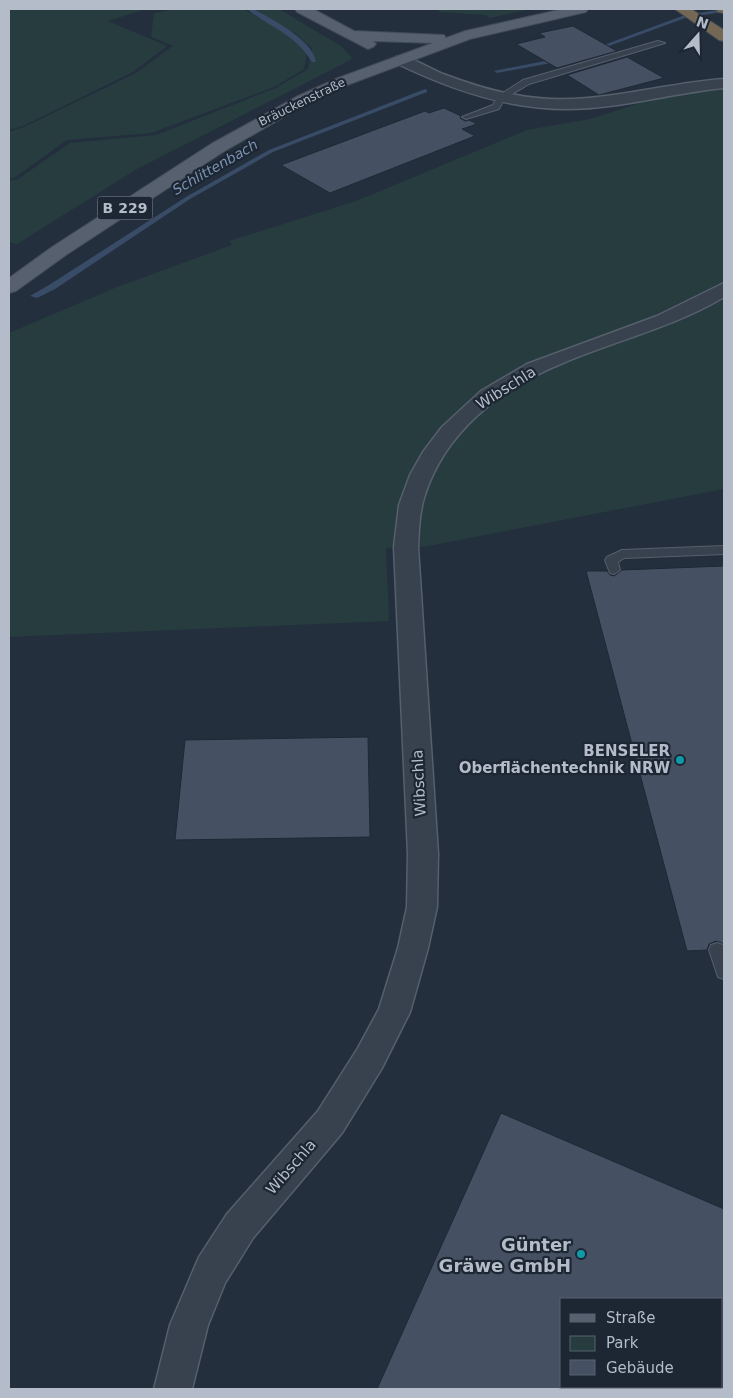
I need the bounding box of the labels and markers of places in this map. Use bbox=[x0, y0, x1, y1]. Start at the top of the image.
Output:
place label: BENSELER Oberflächentechnik NRW bbox=[459, 742, 670, 777]
marker: BENSELER Oberflächentechnik NRW bbox=[674, 754, 686, 766]
place label: Günter Gräwe GmbH bbox=[439, 1234, 571, 1276]
marker: Günter Gräwe GmbH bbox=[575, 1248, 587, 1260]

